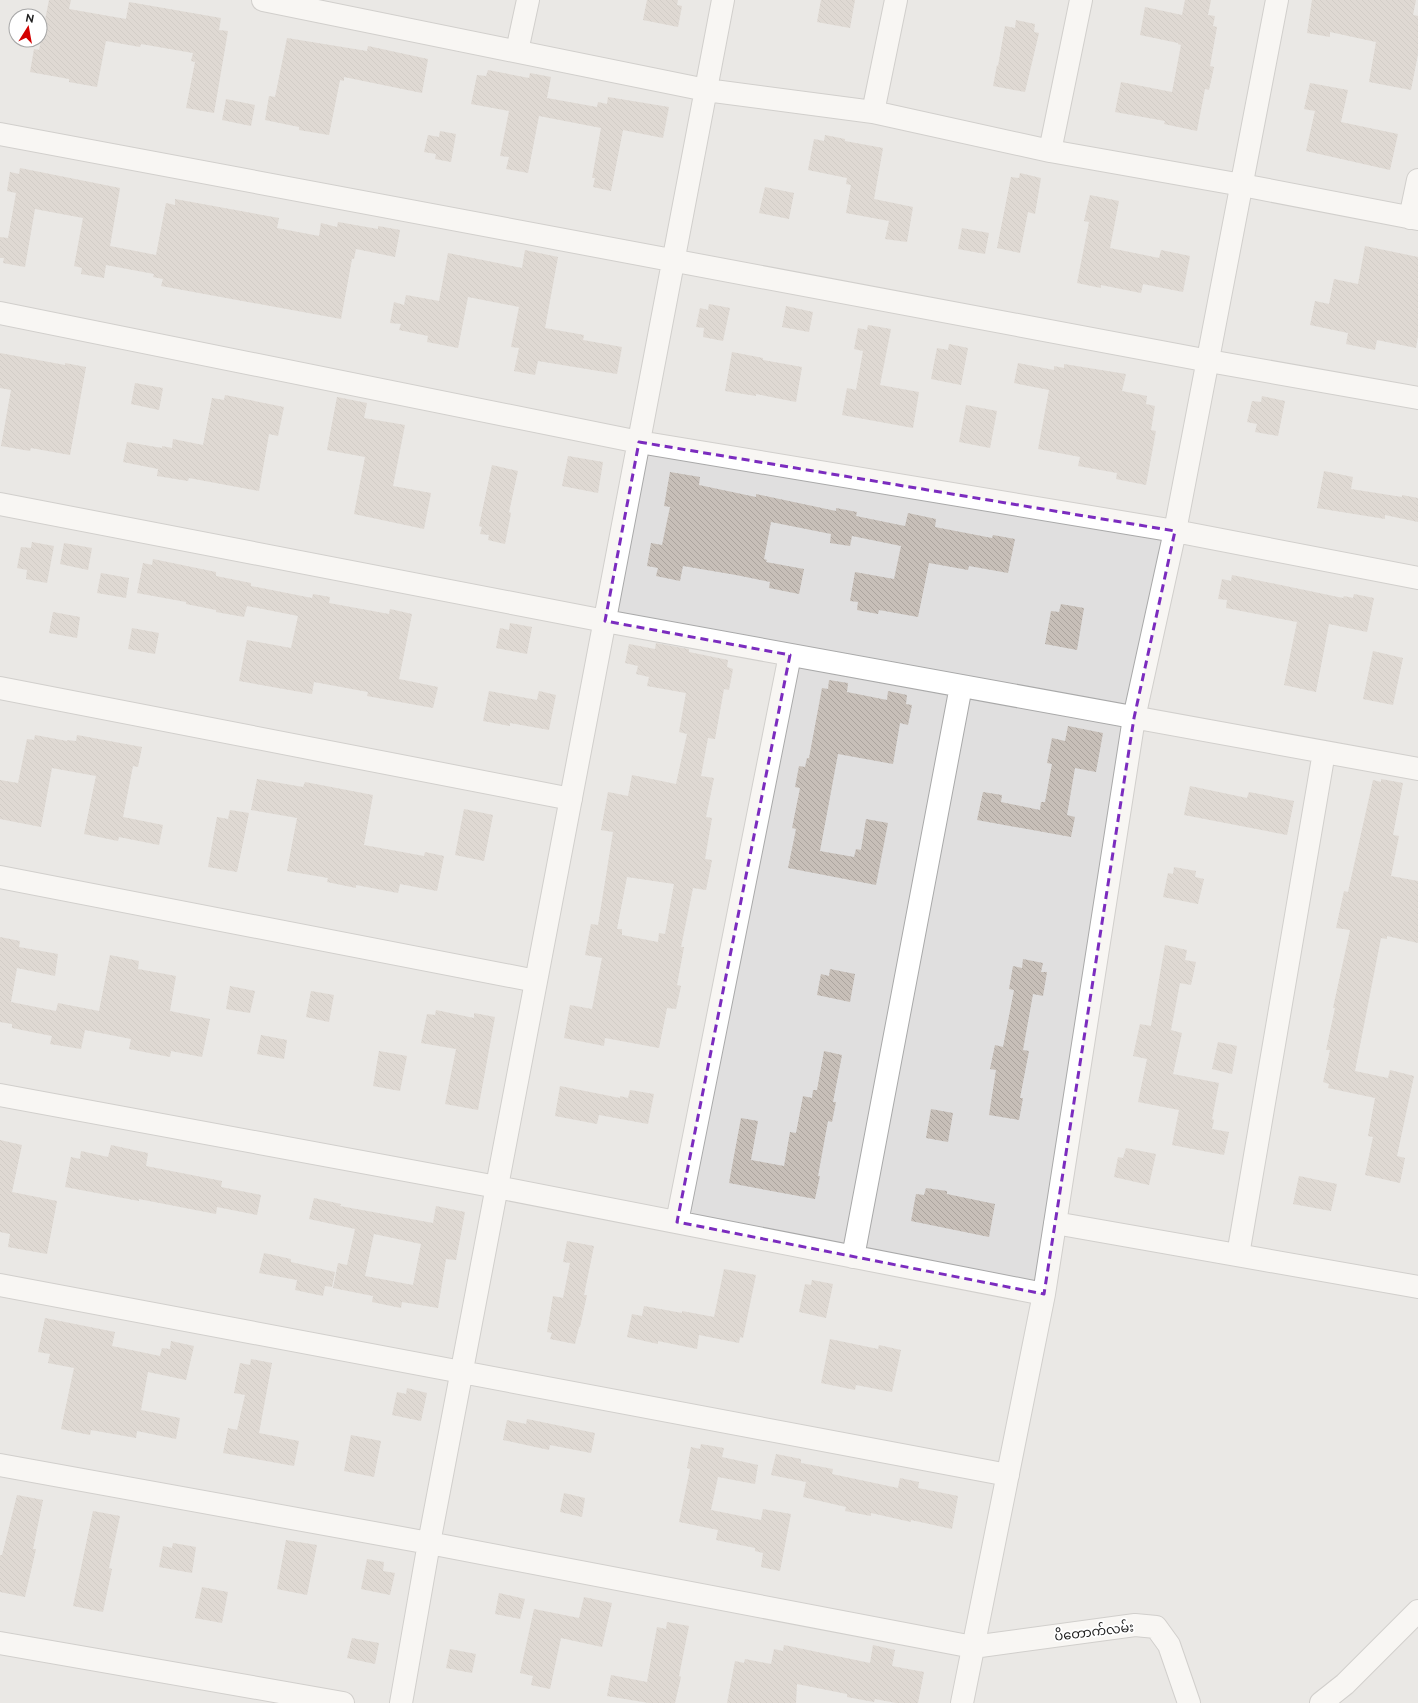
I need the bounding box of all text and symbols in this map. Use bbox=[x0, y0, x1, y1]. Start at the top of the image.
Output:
north arrow bbox=[8, 8, 48, 48]
text: N bbox=[24, 11, 35, 26]
street label: ပိတောက်လမ်း bbox=[1053, 1618, 1135, 1644]

